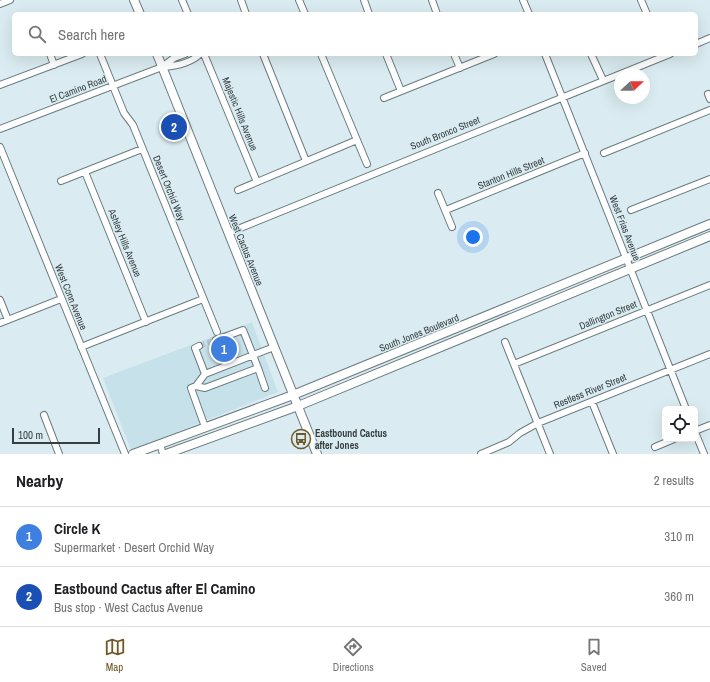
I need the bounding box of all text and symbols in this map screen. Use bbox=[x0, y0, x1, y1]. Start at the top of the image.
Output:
search box bbox=[12, 12, 698, 56]
icon: search bbox=[26, 23, 48, 45]
text: Search here bbox=[58, 24, 125, 45]
north arrow bbox=[614, 68, 650, 104]
street label: El Camino Road bbox=[48, 72, 108, 106]
street label: Majestic Hills Avenue bbox=[219, 75, 261, 153]
pin: 2 bbox=[161, 112, 187, 142]
street label: South Bronco Street bbox=[408, 113, 482, 153]
street label: Desert Orchid Way bbox=[150, 153, 188, 223]
street label: Stanton Hills Street bbox=[476, 153, 547, 192]
street label: West Frias Avenue bbox=[607, 193, 644, 263]
street label: Ashley Hills Avenue bbox=[105, 206, 145, 279]
street label: West Cactus Avenue bbox=[226, 212, 266, 288]
your location bbox=[463, 227, 483, 247]
street label: West Conn Avenue bbox=[52, 262, 90, 332]
street label: Dallington Street bbox=[577, 297, 639, 332]
street label: South Jones Boulevard bbox=[377, 311, 461, 355]
pin: 1 bbox=[211, 334, 237, 364]
street label: Restless River Street bbox=[552, 370, 629, 412]
map controls bbox=[662, 406, 698, 442]
button: locate bbox=[662, 406, 698, 442]
scale bar bbox=[12, 426, 100, 445]
place label: Eastbound Cactus after Jones bbox=[315, 427, 387, 452]
text: 100 m bbox=[18, 428, 43, 442]
bus stop icon: Eastbound Cactus after Jones bbox=[290, 428, 312, 450]
text: Nearby bbox=[16, 469, 63, 492]
text: 2 results bbox=[654, 472, 694, 489]
text: Circle K bbox=[54, 518, 101, 539]
text: 1 bbox=[26, 528, 32, 545]
text: 310 m bbox=[664, 528, 694, 545]
text: Supermarket · Desert Orchid Way bbox=[54, 539, 214, 556]
text: Eastbound Cactus after El Camino bbox=[54, 578, 256, 599]
text: 2 bbox=[26, 588, 32, 605]
text: 360 m bbox=[664, 588, 694, 605]
text: Bus stop · West Cactus Avenue bbox=[54, 599, 203, 616]
tab: Map bbox=[104, 636, 126, 674]
tab: Directions bbox=[333, 636, 374, 674]
tab: Saved bbox=[581, 636, 606, 674]

